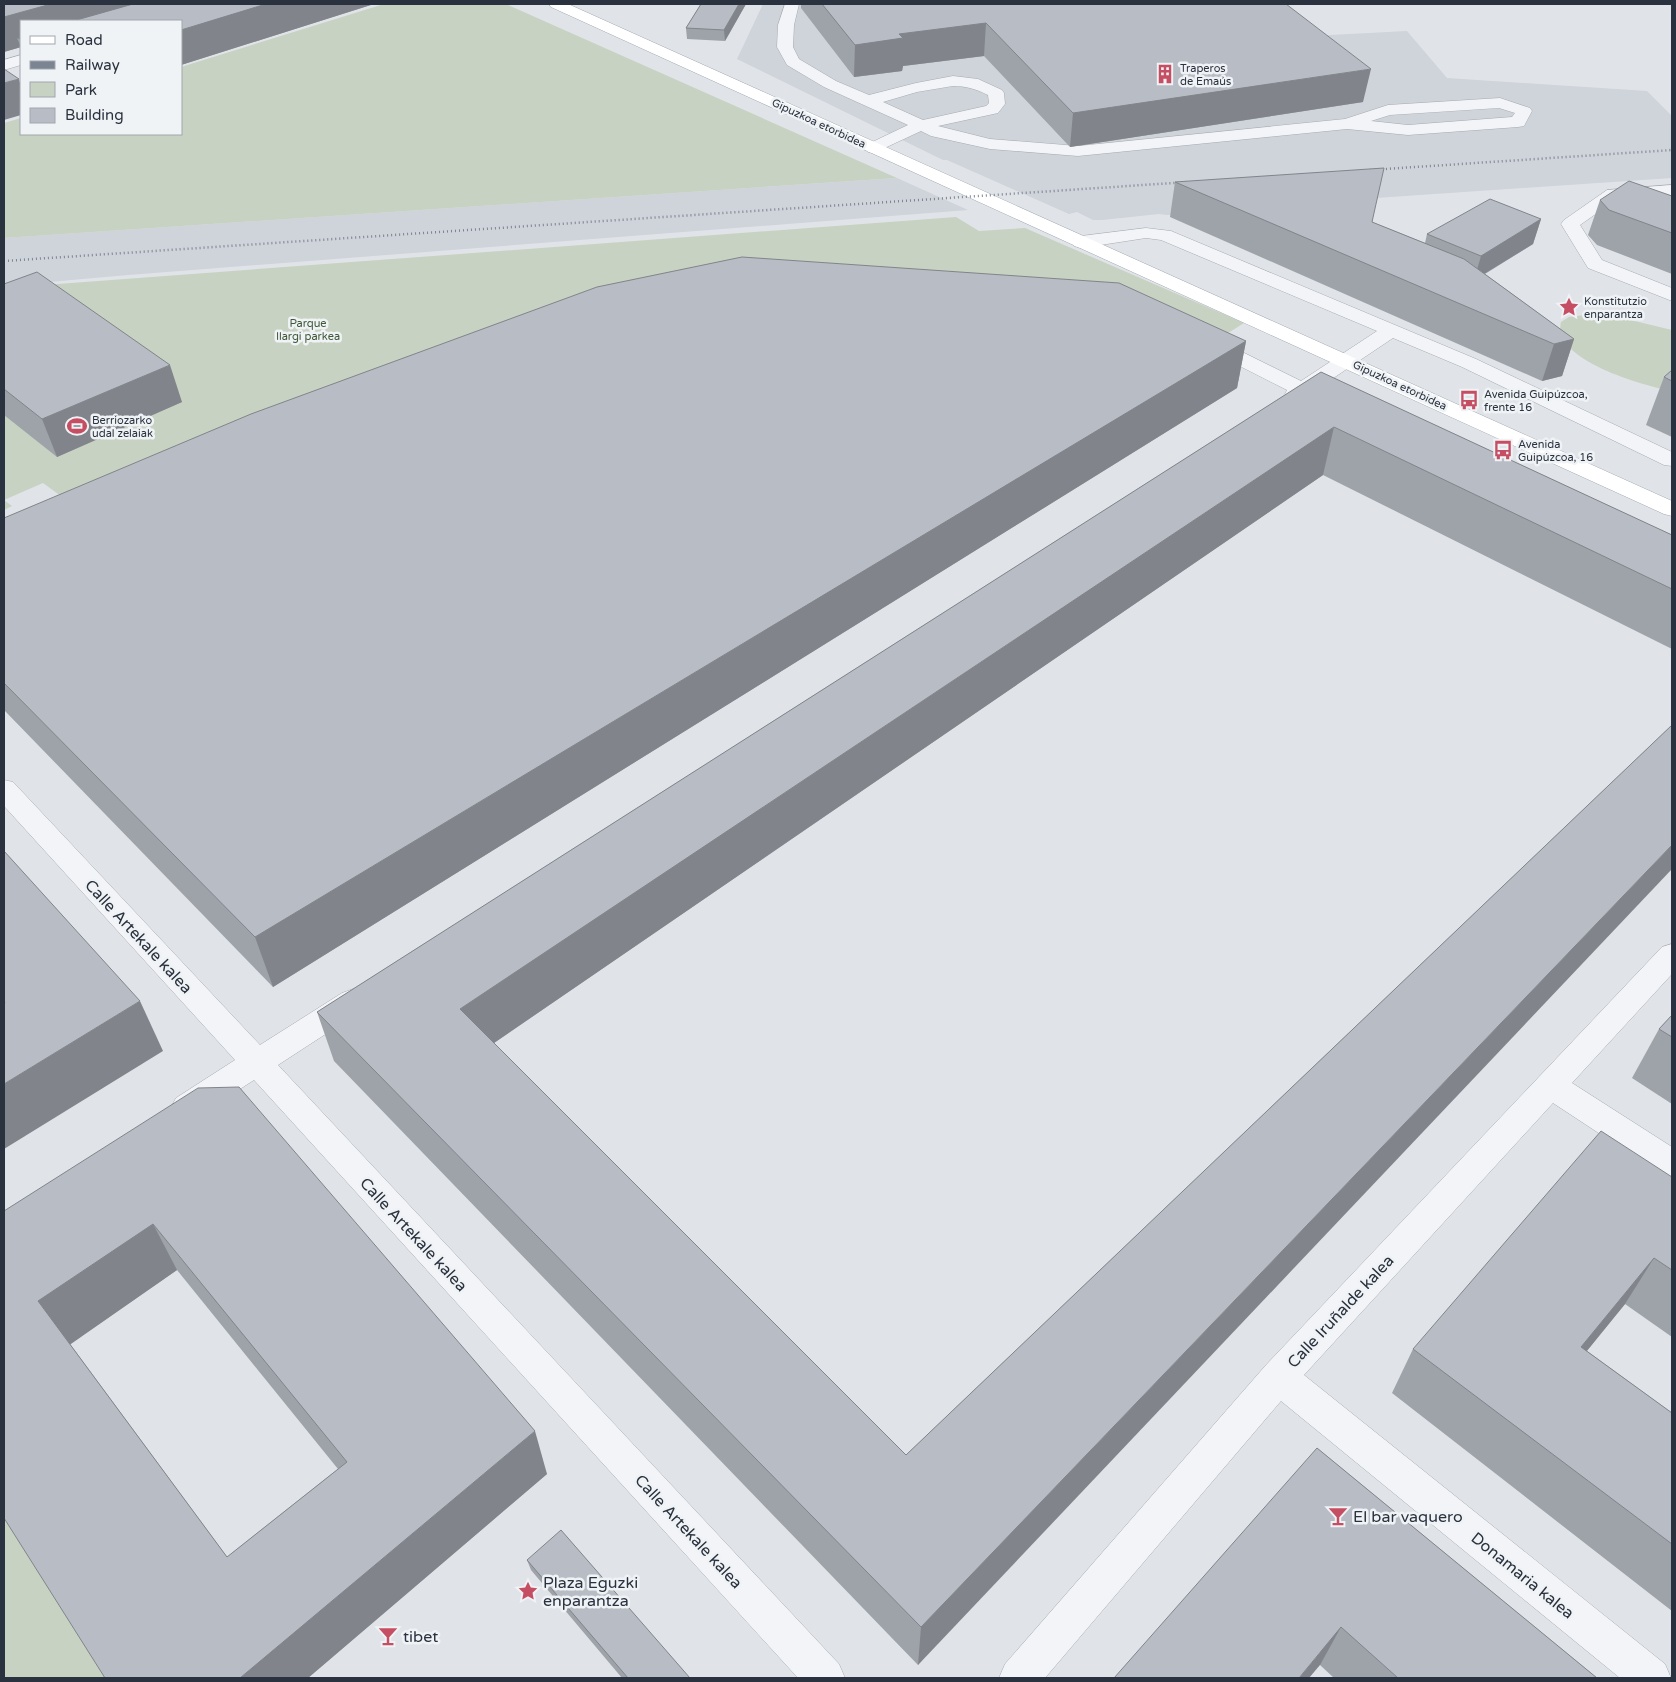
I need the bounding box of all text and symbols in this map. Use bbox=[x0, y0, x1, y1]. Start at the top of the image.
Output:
legend bbox=[20, 20, 182, 135]
text: Road bbox=[65, 31, 103, 49]
text: Railway bbox=[65, 56, 120, 74]
place label: Traperos de Emaús bbox=[1180, 62, 1231, 88]
building icon: Traperos de Emaús bbox=[1154, 63, 1176, 85]
text: Park bbox=[65, 81, 97, 99]
street label: Gipuzkoa etorbidea bbox=[770, 96, 868, 151]
text: Building bbox=[65, 106, 124, 124]
place label: Konstitutzio enparantza bbox=[1584, 295, 1647, 321]
place icon: Konstitutzio enparantza bbox=[1558, 296, 1580, 318]
park label: Parque Ilargi parkea bbox=[276, 317, 340, 343]
street label: Gipuzkoa etorbidea bbox=[1351, 358, 1449, 413]
place label: Avenida Guipúzcoa, frente 16 bbox=[1484, 388, 1588, 414]
bus stop icon: Avenida Guipúzcoa, frente 16 bbox=[1458, 389, 1480, 411]
place label: Berriozarko udal zelaiak bbox=[92, 414, 153, 440]
sports icon: Berriozarko udal zelaiak bbox=[66, 415, 88, 437]
place label: Avenida Guipúzcoa, 16 bbox=[1518, 438, 1593, 464]
bus stop icon: Avenida Guipúzcoa, 16 bbox=[1492, 439, 1514, 461]
street label: Calle Artekale kalea bbox=[80, 875, 196, 998]
street label: Calle Artekale kalea bbox=[355, 1173, 471, 1296]
street label: Calle Iruñalde kalea bbox=[1283, 1251, 1398, 1372]
street label: Calle Artekale kalea bbox=[630, 1470, 746, 1593]
bar icon: El bar vaquero bbox=[1327, 1505, 1349, 1527]
place label: El bar vaquero bbox=[1353, 1507, 1463, 1527]
street label: Donamaria kalea bbox=[1467, 1528, 1578, 1623]
place label: Plaza Eguzki enparantza bbox=[543, 1573, 638, 1611]
place icon: Plaza Eguzki enparantza bbox=[517, 1580, 539, 1602]
bar icon: tibet bbox=[377, 1625, 399, 1647]
place label: tibet bbox=[403, 1627, 438, 1647]

